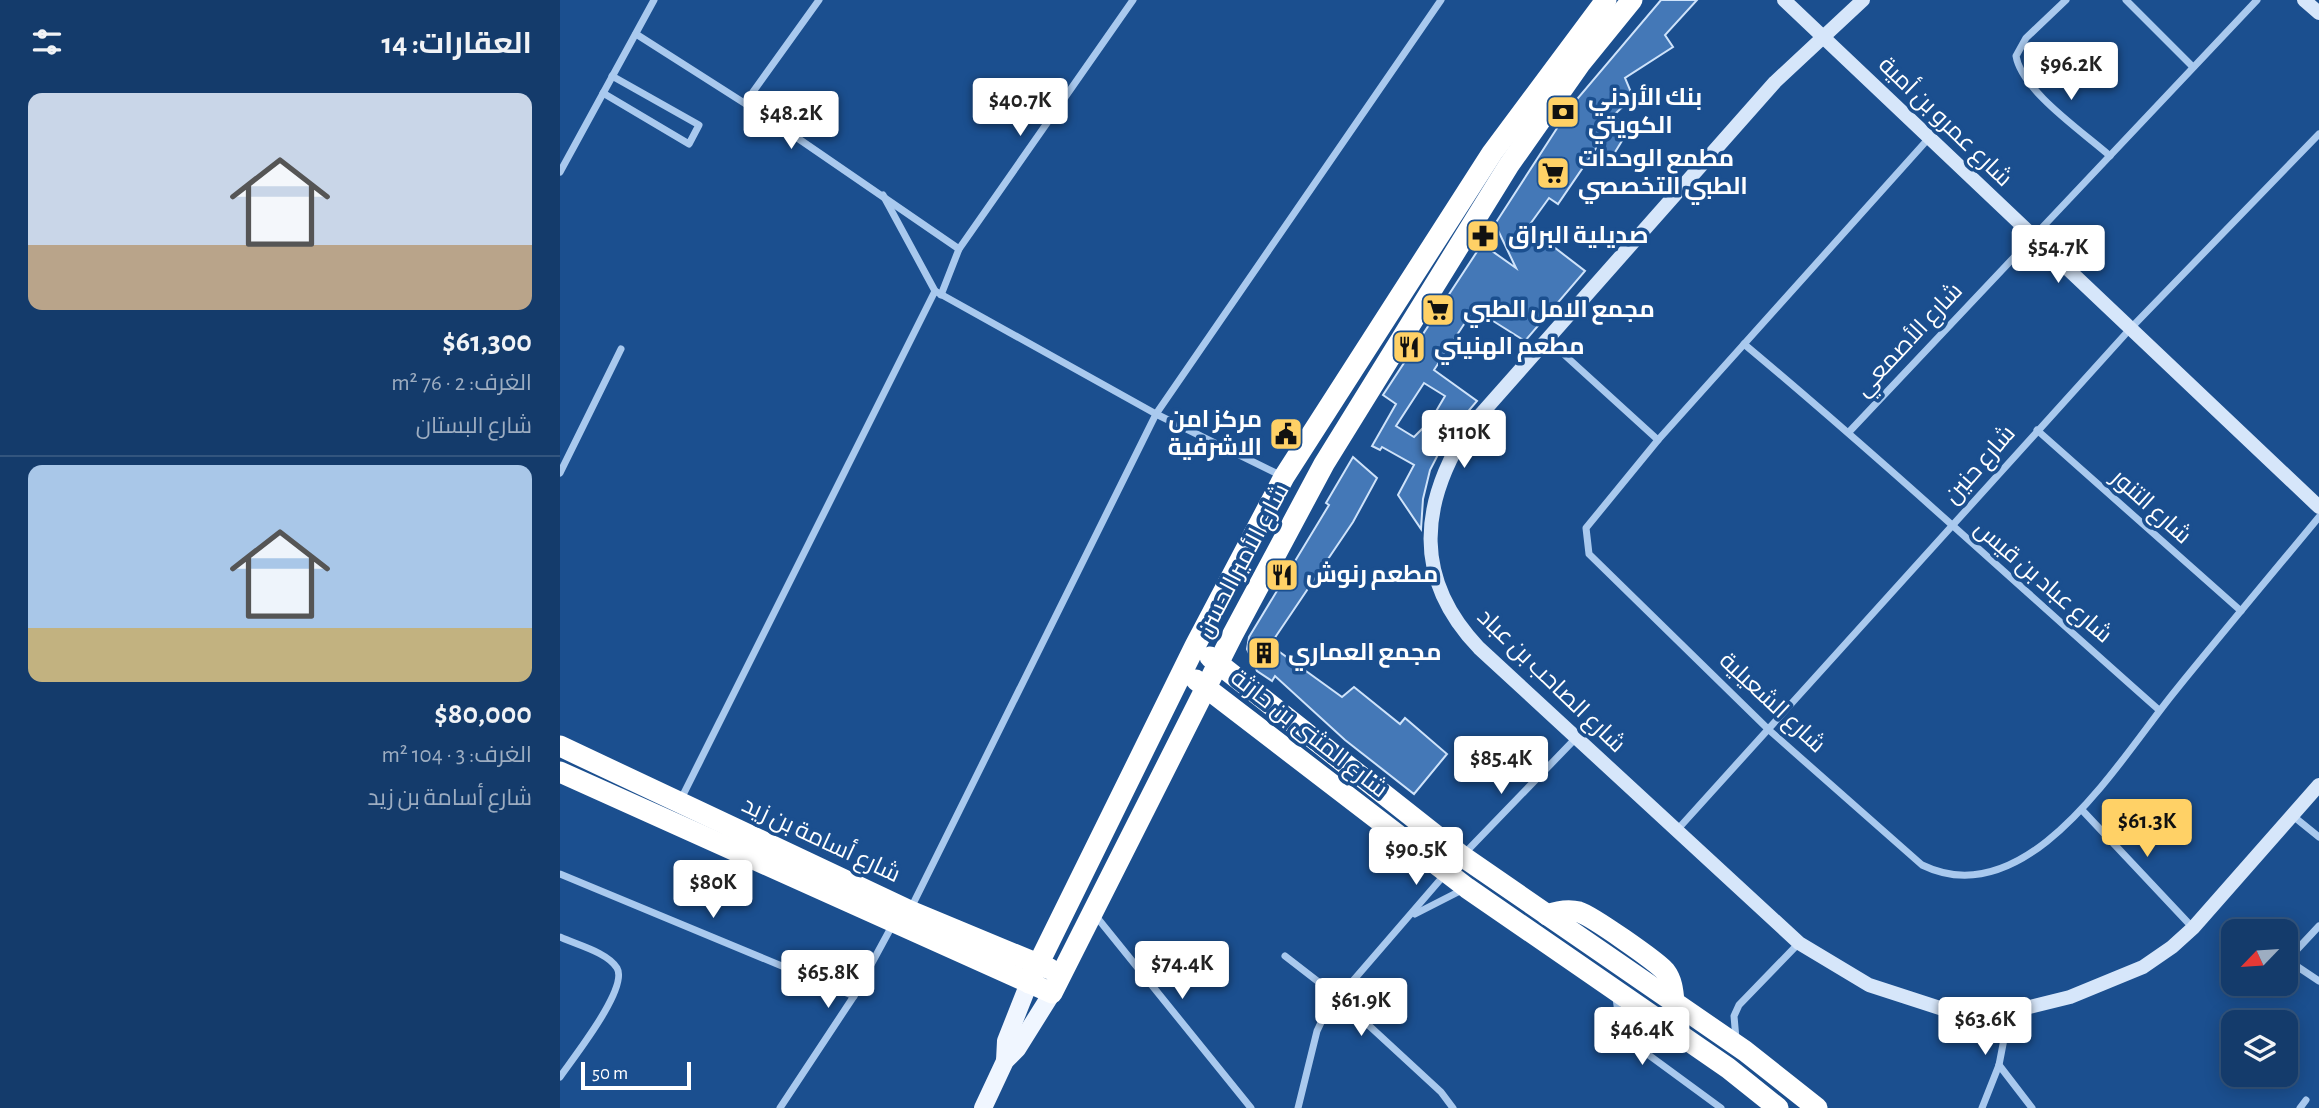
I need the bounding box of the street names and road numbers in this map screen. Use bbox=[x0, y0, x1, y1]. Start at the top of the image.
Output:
street label: شارع عمرو بن أمية bbox=[1872, 49, 2020, 194]
street label: شارع الأصمعي bbox=[1849, 278, 1972, 405]
street label: شارع حنين bbox=[1939, 421, 2022, 511]
street label: شارع التنور bbox=[2103, 463, 2196, 551]
street label: شارع الأمير الحسن bbox=[1191, 479, 1296, 643]
street label: شارع عباد بن قيس bbox=[1968, 515, 2117, 650]
street label: شارع الصاحب بن عباد bbox=[1470, 604, 1630, 760]
street label: شارع الشعيلية bbox=[1712, 648, 1830, 760]
street label: شارع المثنى بن حارثة bbox=[1224, 665, 1392, 805]
street label: شارع أسامة بن زيد bbox=[737, 788, 906, 890]

